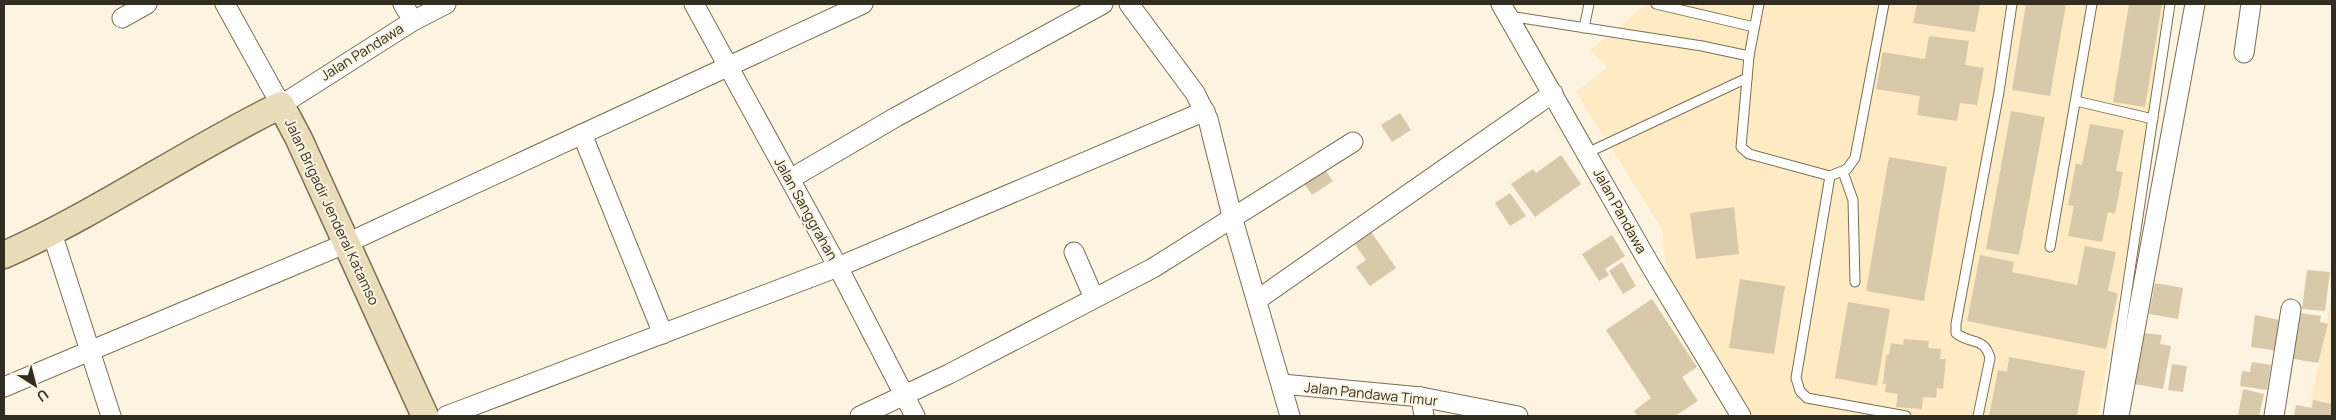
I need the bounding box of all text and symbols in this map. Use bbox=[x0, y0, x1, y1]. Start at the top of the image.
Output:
street label: Jalan Pandawa bbox=[317, 18, 407, 85]
street label: Jalan Brigadir Jenderal Katamso bbox=[281, 116, 384, 308]
street label: Jalan Sanggrahan bbox=[770, 154, 843, 264]
street label: Jalan Pandawa bbox=[1589, 165, 1652, 257]
north arrow bbox=[10, 360, 60, 410]
street label: Jalan Pandawa Timur bbox=[1303, 377, 1439, 410]
text: U bbox=[33, 385, 53, 407]

